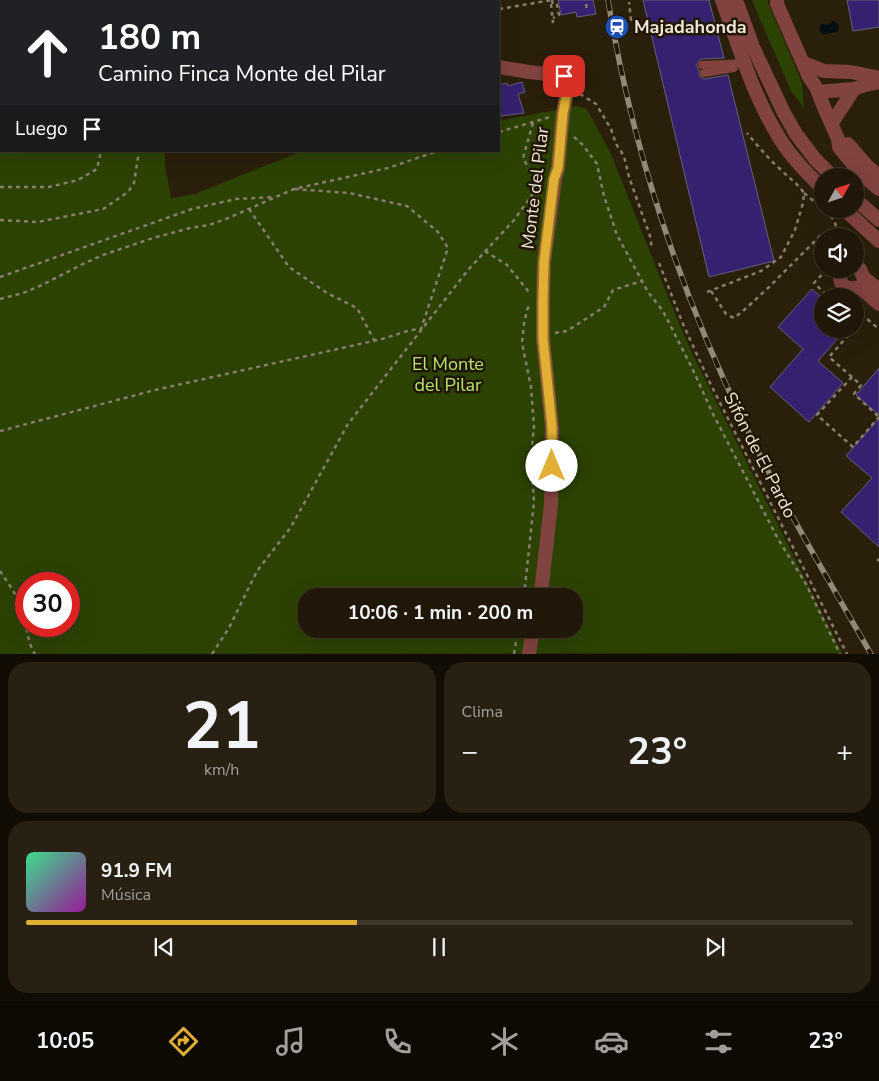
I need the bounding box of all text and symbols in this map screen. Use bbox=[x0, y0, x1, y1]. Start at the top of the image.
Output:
text: 180 m bbox=[98, 14, 201, 61]
station icon: Majadahonda bbox=[604, 14, 630, 40]
place label: Majadahonda bbox=[634, 15, 747, 39]
icon: ahead bbox=[15, 20, 80, 85]
pin bbox=[543, 55, 585, 97]
text: Camino Finca Monte del Pilar bbox=[98, 59, 386, 89]
icon: arrive bbox=[550, 62, 578, 90]
icon: arrive bbox=[78, 115, 106, 143]
text: Luego bbox=[15, 116, 68, 142]
street label: Monte del Pilar bbox=[516, 125, 554, 250]
north arrow bbox=[814, 168, 864, 218]
map controls bbox=[814, 168, 864, 338]
button: sound bbox=[814, 228, 864, 278]
button: layers bbox=[814, 288, 864, 338]
park label: El Monte del Pilar bbox=[412, 352, 484, 397]
street label: Sifón de El Pardo bbox=[718, 388, 802, 522]
position arrow bbox=[525, 439, 577, 491]
speed limit sign: 30 bbox=[15, 572, 80, 637]
text: 10:06 · 1 min · 200 m bbox=[348, 600, 533, 626]
text: 21 bbox=[183, 682, 261, 771]
text: Clima bbox=[462, 701, 503, 723]
text: 23° bbox=[627, 726, 687, 777]
text: − bbox=[462, 733, 478, 771]
text: + bbox=[836, 733, 853, 771]
text: km/h bbox=[204, 759, 239, 781]
text: 91.9 FM bbox=[101, 858, 172, 884]
text: Música bbox=[101, 884, 151, 906]
icon: previous bbox=[150, 933, 178, 961]
icon: pause bbox=[425, 933, 453, 961]
icon: next bbox=[701, 933, 729, 961]
icon: directions bbox=[166, 1024, 201, 1059]
icon: music bbox=[273, 1024, 308, 1059]
icon: phone bbox=[380, 1024, 415, 1059]
icon: climate bbox=[487, 1024, 522, 1059]
icon: car bbox=[594, 1024, 629, 1059]
icon: filters bbox=[701, 1024, 736, 1059]
text: 10:05 bbox=[36, 1026, 94, 1056]
text: 23° bbox=[808, 1026, 843, 1056]

